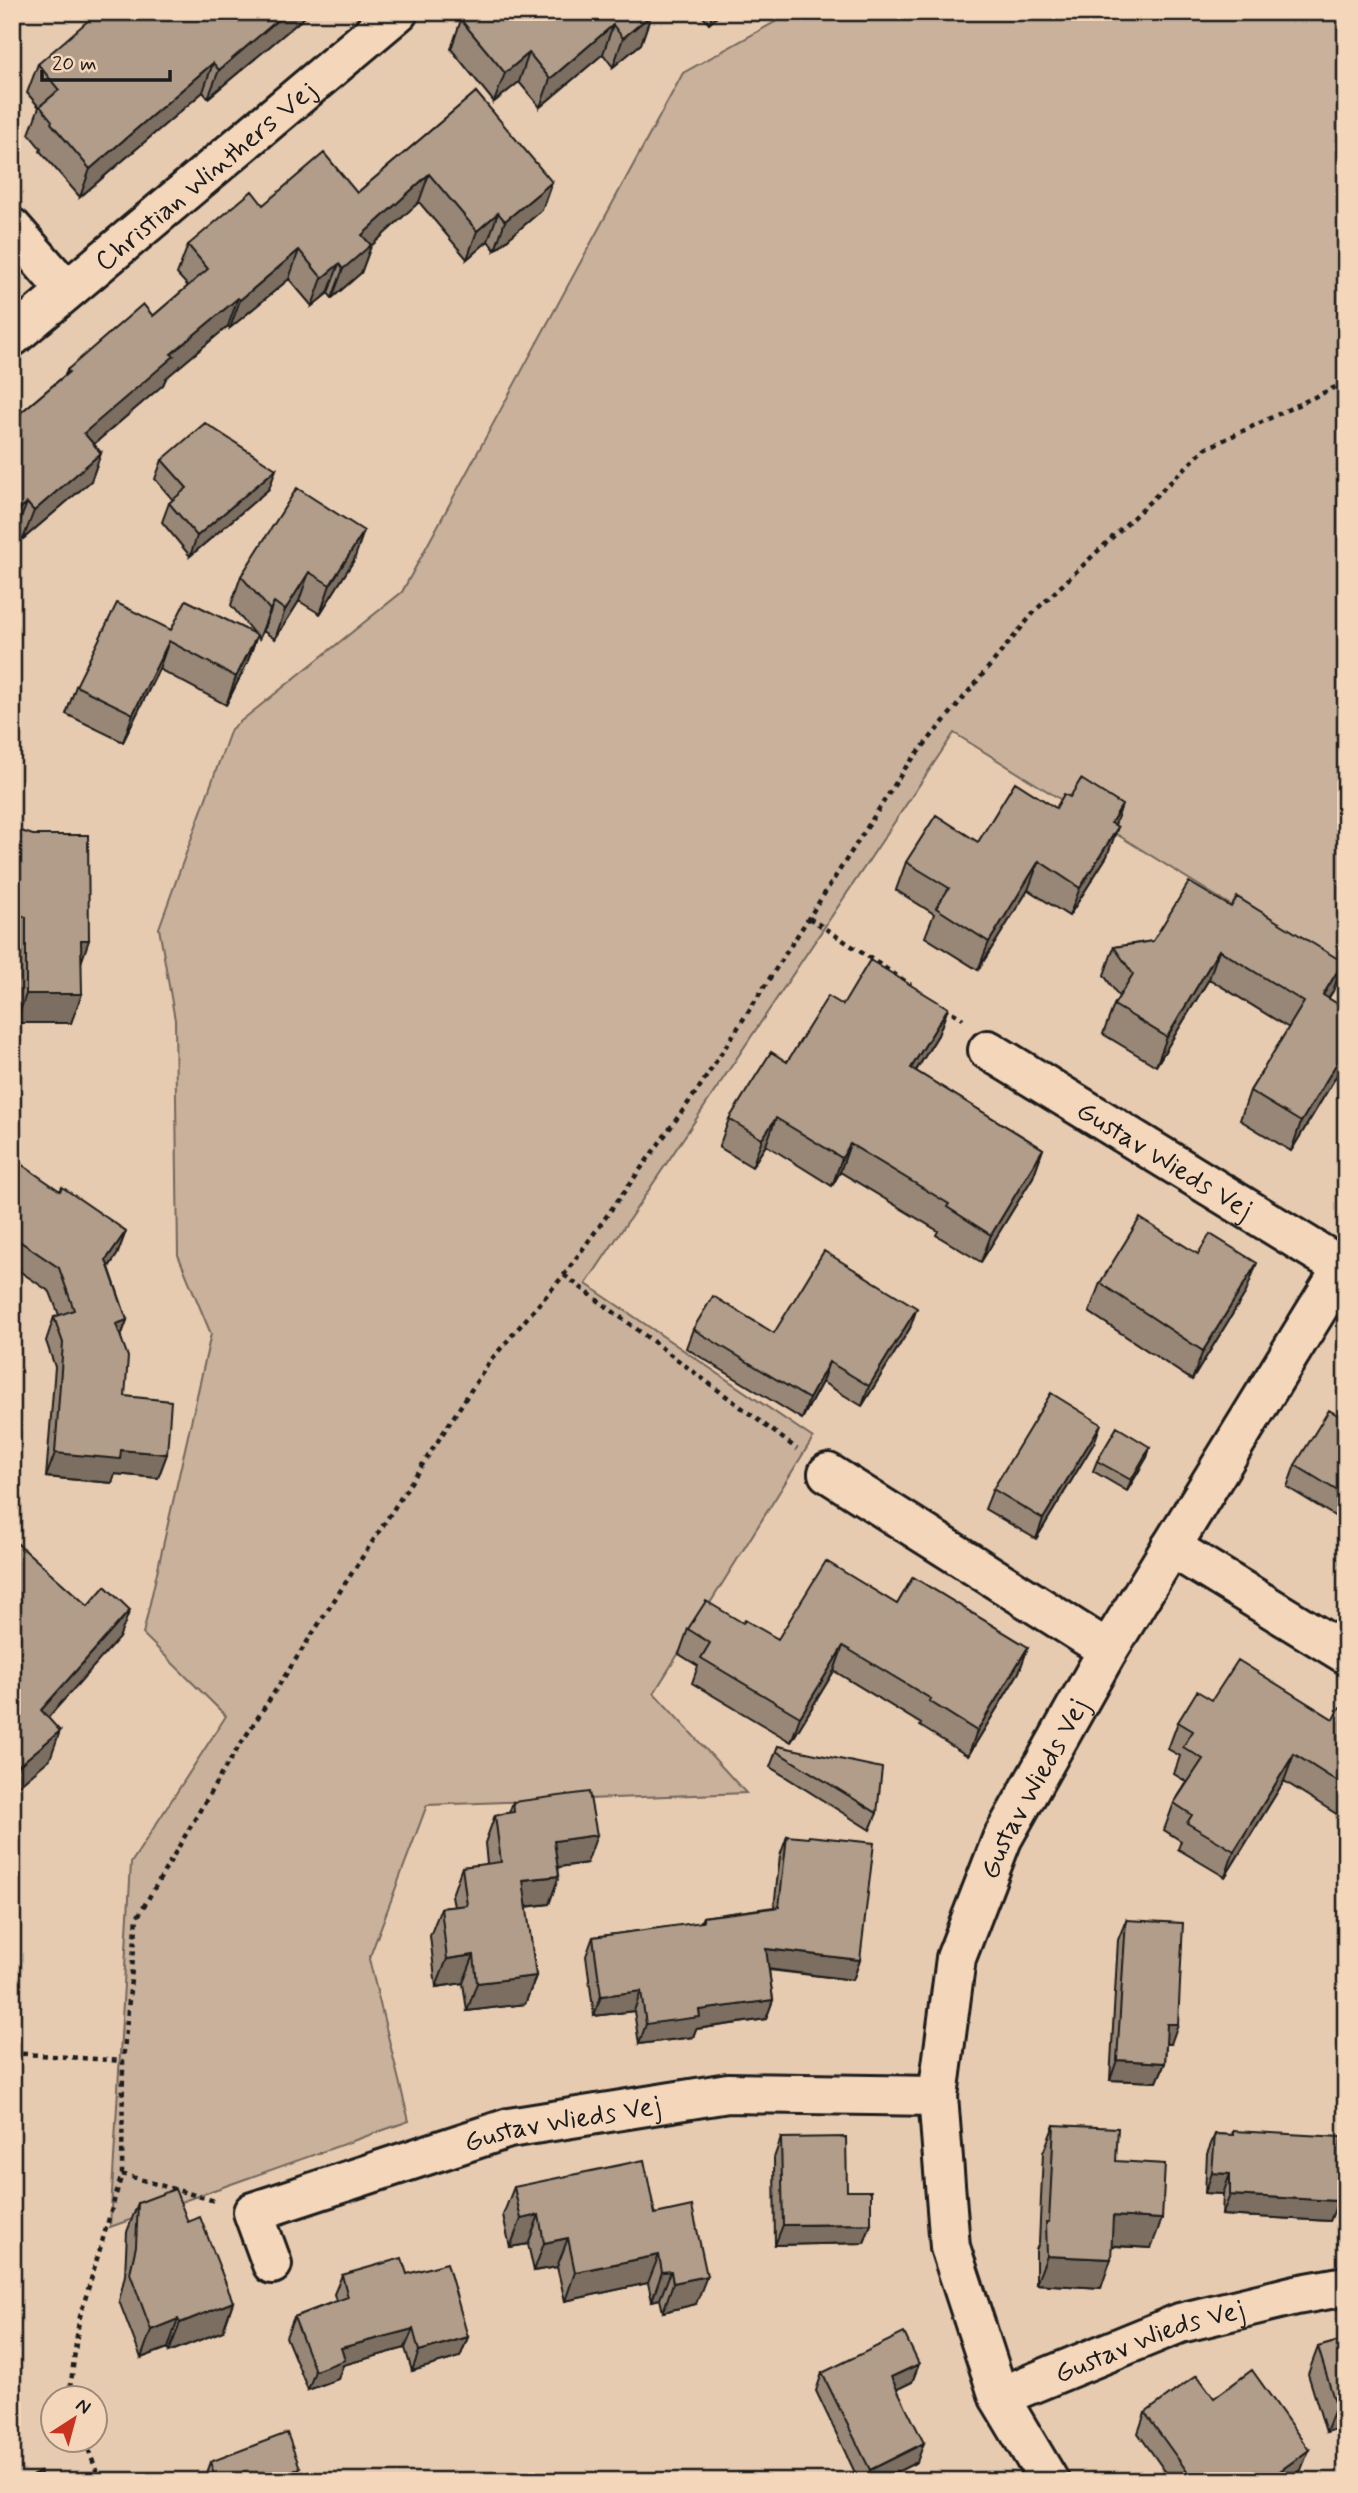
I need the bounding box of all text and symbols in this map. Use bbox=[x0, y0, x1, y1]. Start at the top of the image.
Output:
scale bar bbox=[42, 38, 170, 82]
text: 20 m bbox=[52, 50, 97, 78]
street label: Christian Winthers Vej bbox=[88, 73, 325, 281]
street label: Gustav Wieds Vej bbox=[1069, 1093, 1259, 1229]
street label: Gustav Wieds Vej bbox=[972, 1692, 1098, 1885]
street label: Gustav Wieds Vej bbox=[459, 2088, 664, 2163]
street label: Gustav Wieds Vej bbox=[1049, 2292, 1249, 2393]
north arrow bbox=[38, 2384, 108, 2454]
text: N bbox=[71, 2393, 96, 2420]

